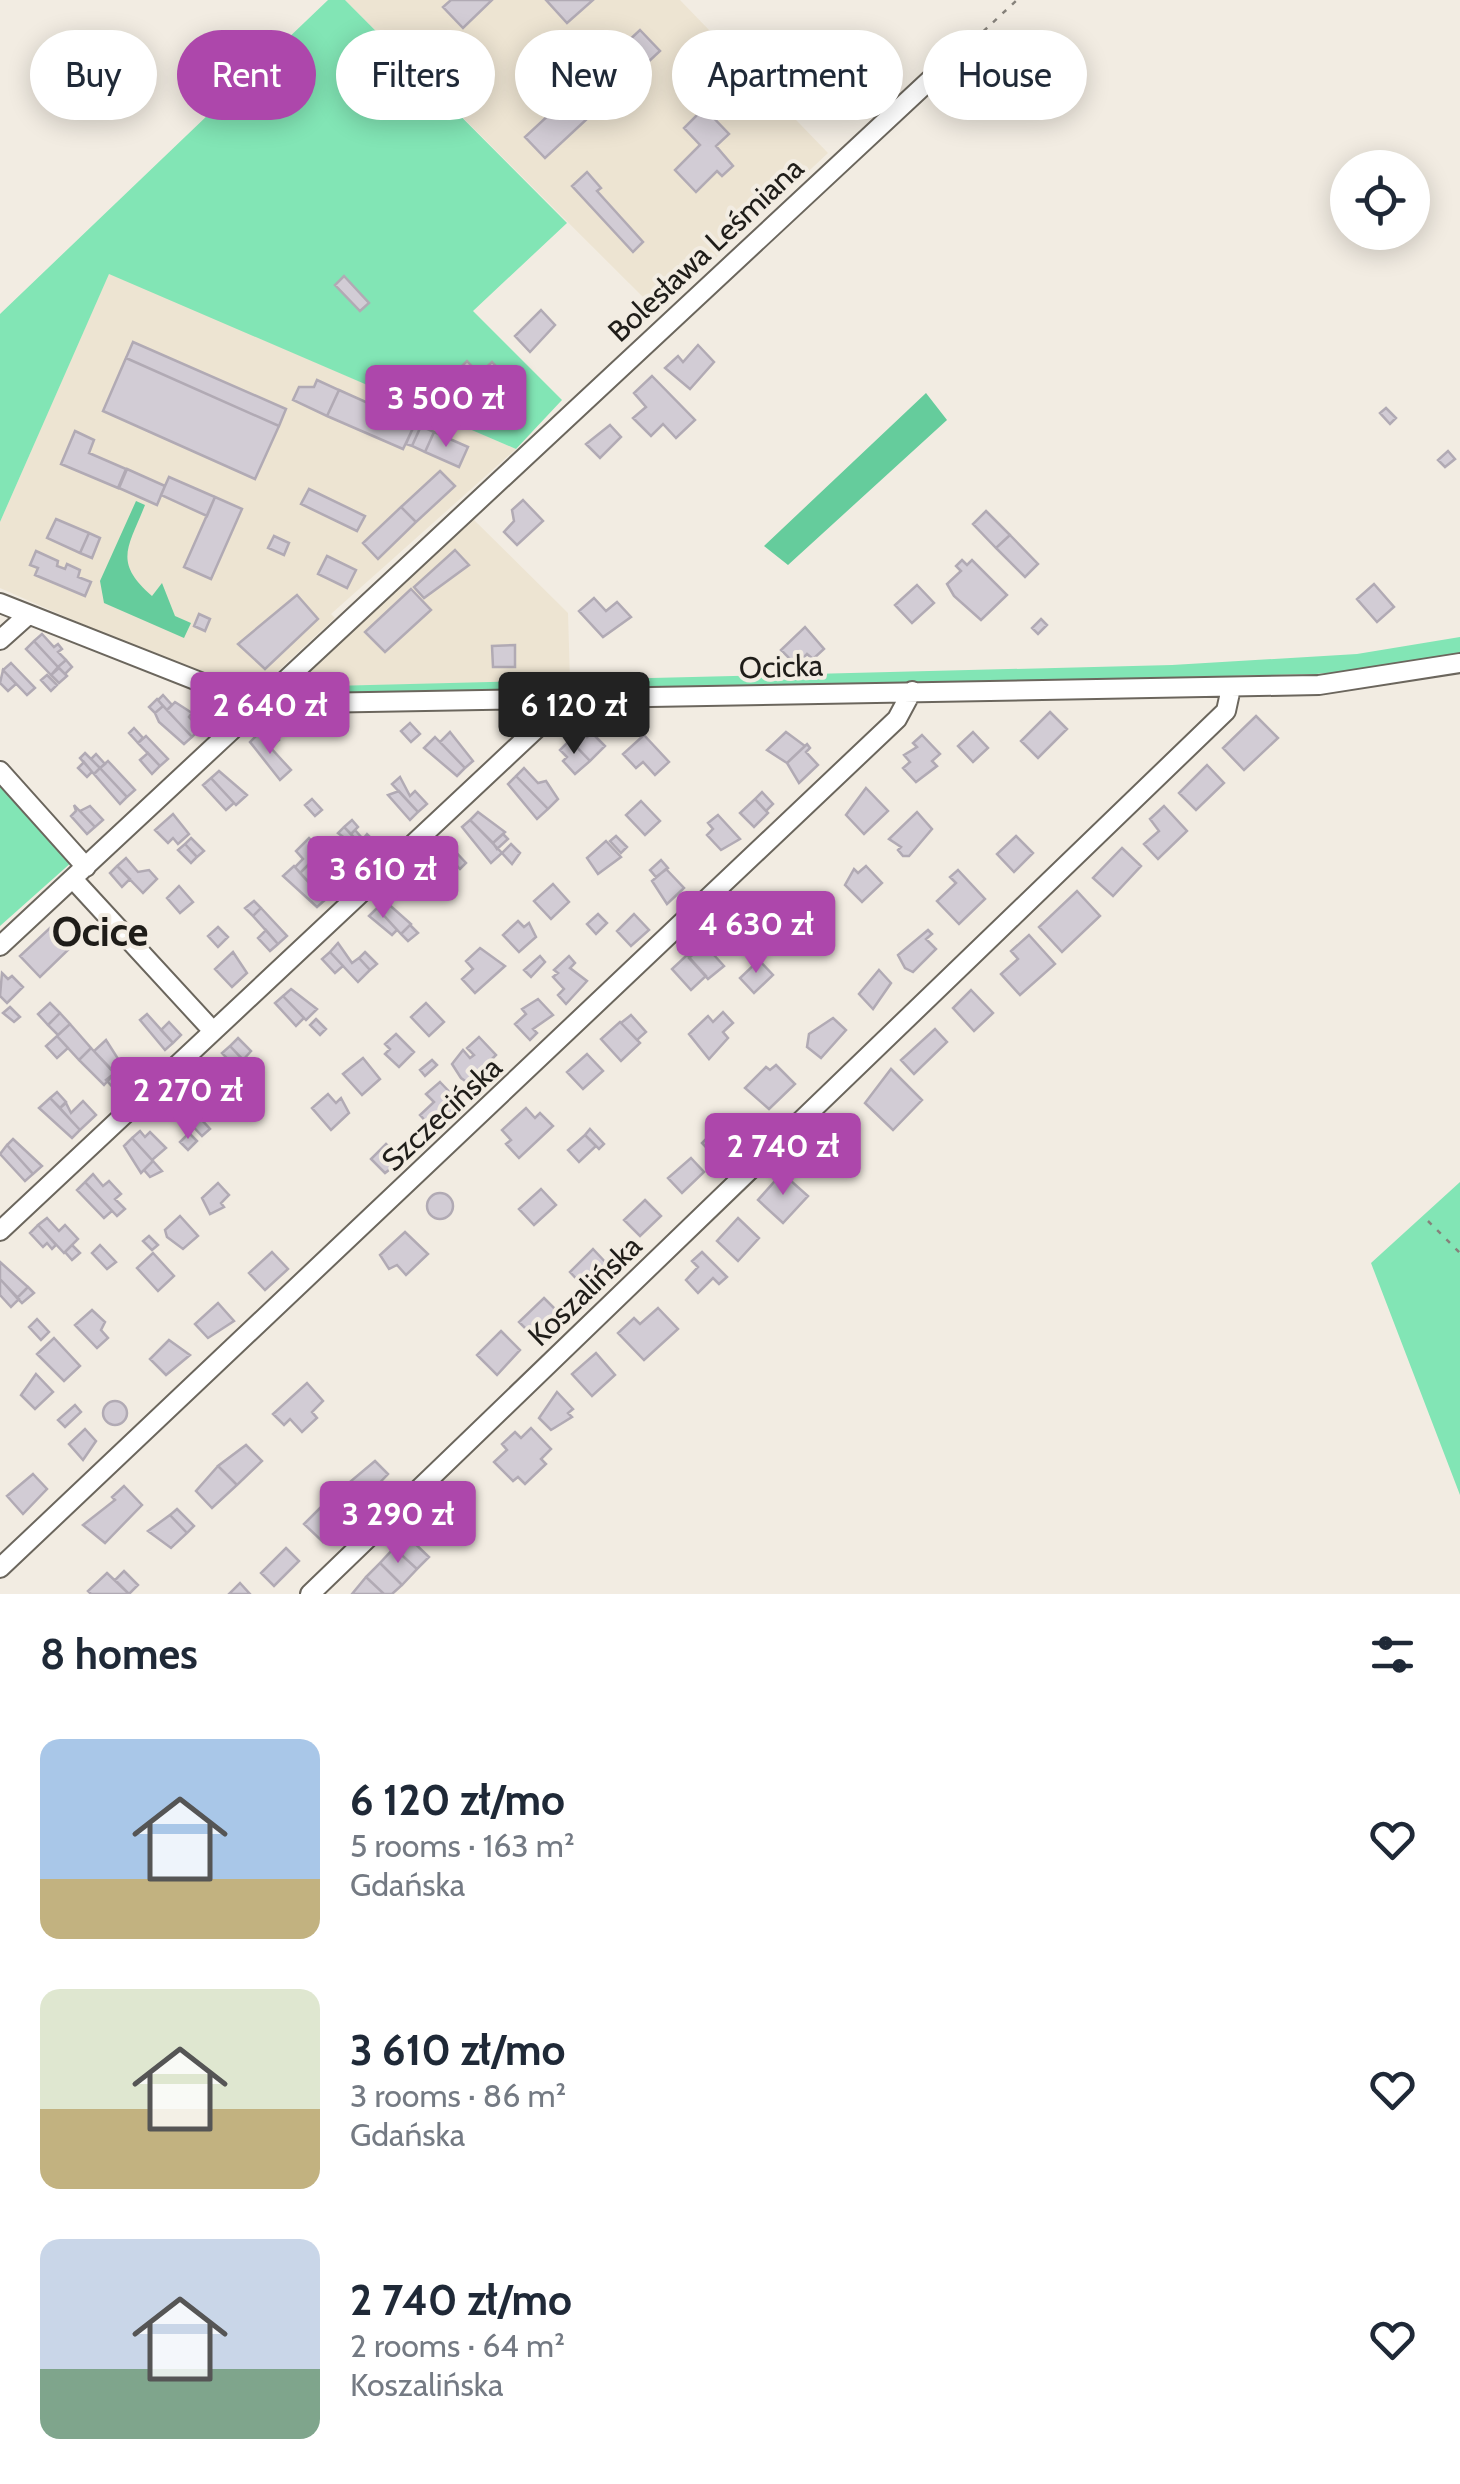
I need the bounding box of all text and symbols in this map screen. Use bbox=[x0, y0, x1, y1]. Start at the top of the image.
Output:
chip: Buy bbox=[30, 30, 157, 120]
chip: Rent bbox=[177, 30, 316, 120]
chip: Filters bbox=[336, 30, 495, 120]
chip: New bbox=[515, 30, 652, 120]
chip: Apartment bbox=[672, 30, 903, 120]
chip: House bbox=[923, 30, 1087, 120]
street label: Bolesława Leśmiana bbox=[600, 149, 811, 350]
map controls bbox=[1330, 150, 1430, 250]
button: locate bbox=[1330, 150, 1430, 250]
pin: 3 500 zł bbox=[343, 365, 549, 450]
text: 3 500 zł bbox=[387, 378, 505, 417]
street label: Ocicka bbox=[738, 647, 824, 686]
pin: 2 640 zł bbox=[167, 672, 373, 757]
pin: 6 120 zł bbox=[471, 672, 677, 757]
text: 2 640 zł bbox=[212, 685, 328, 724]
text: 6 120 zł bbox=[520, 685, 628, 724]
pin: 3 610 zł bbox=[280, 836, 486, 921]
text: 3 610 zł bbox=[329, 849, 437, 888]
pin: 4 630 zł bbox=[653, 891, 859, 976]
text: 4 630 zł bbox=[698, 904, 814, 943]
district label: Ocice bbox=[52, 907, 148, 956]
street label: Szczecińska bbox=[374, 1048, 510, 1179]
pin: 2 270 zł bbox=[85, 1057, 291, 1142]
text: 2 270 zł bbox=[133, 1070, 243, 1109]
pin: 2 740 zł bbox=[680, 1113, 886, 1198]
text: 2 740 zł bbox=[727, 1126, 839, 1165]
street label: Koszalińska bbox=[520, 1227, 650, 1354]
pin: 3 290 zł bbox=[295, 1481, 501, 1566]
text: 3 290 zł bbox=[342, 1494, 454, 1533]
icon: filters bbox=[1365, 1627, 1420, 1682]
text: 8 homes bbox=[40, 1628, 198, 1680]
text: 6 120 zł/mo bbox=[350, 1774, 565, 1826]
icon: home bbox=[120, 1779, 240, 1899]
icon: heart bbox=[1365, 1812, 1420, 1867]
text: 5 rooms · 163 m² bbox=[350, 1826, 575, 1865]
text: Gdańska bbox=[350, 1865, 465, 1904]
text: 3 610 zł/mo bbox=[350, 2024, 565, 2076]
icon: home bbox=[120, 2029, 240, 2149]
icon: heart bbox=[1365, 2062, 1420, 2117]
text: 3 rooms · 86 m² bbox=[350, 2076, 566, 2115]
text: Gdańska bbox=[350, 2115, 465, 2154]
text: 2 740 zł/mo bbox=[350, 2274, 572, 2326]
icon: home bbox=[120, 2279, 240, 2399]
icon: heart bbox=[1365, 2312, 1420, 2367]
text: 2 rooms · 64 m² bbox=[350, 2326, 565, 2365]
text: Koszalińska bbox=[350, 2365, 503, 2404]

